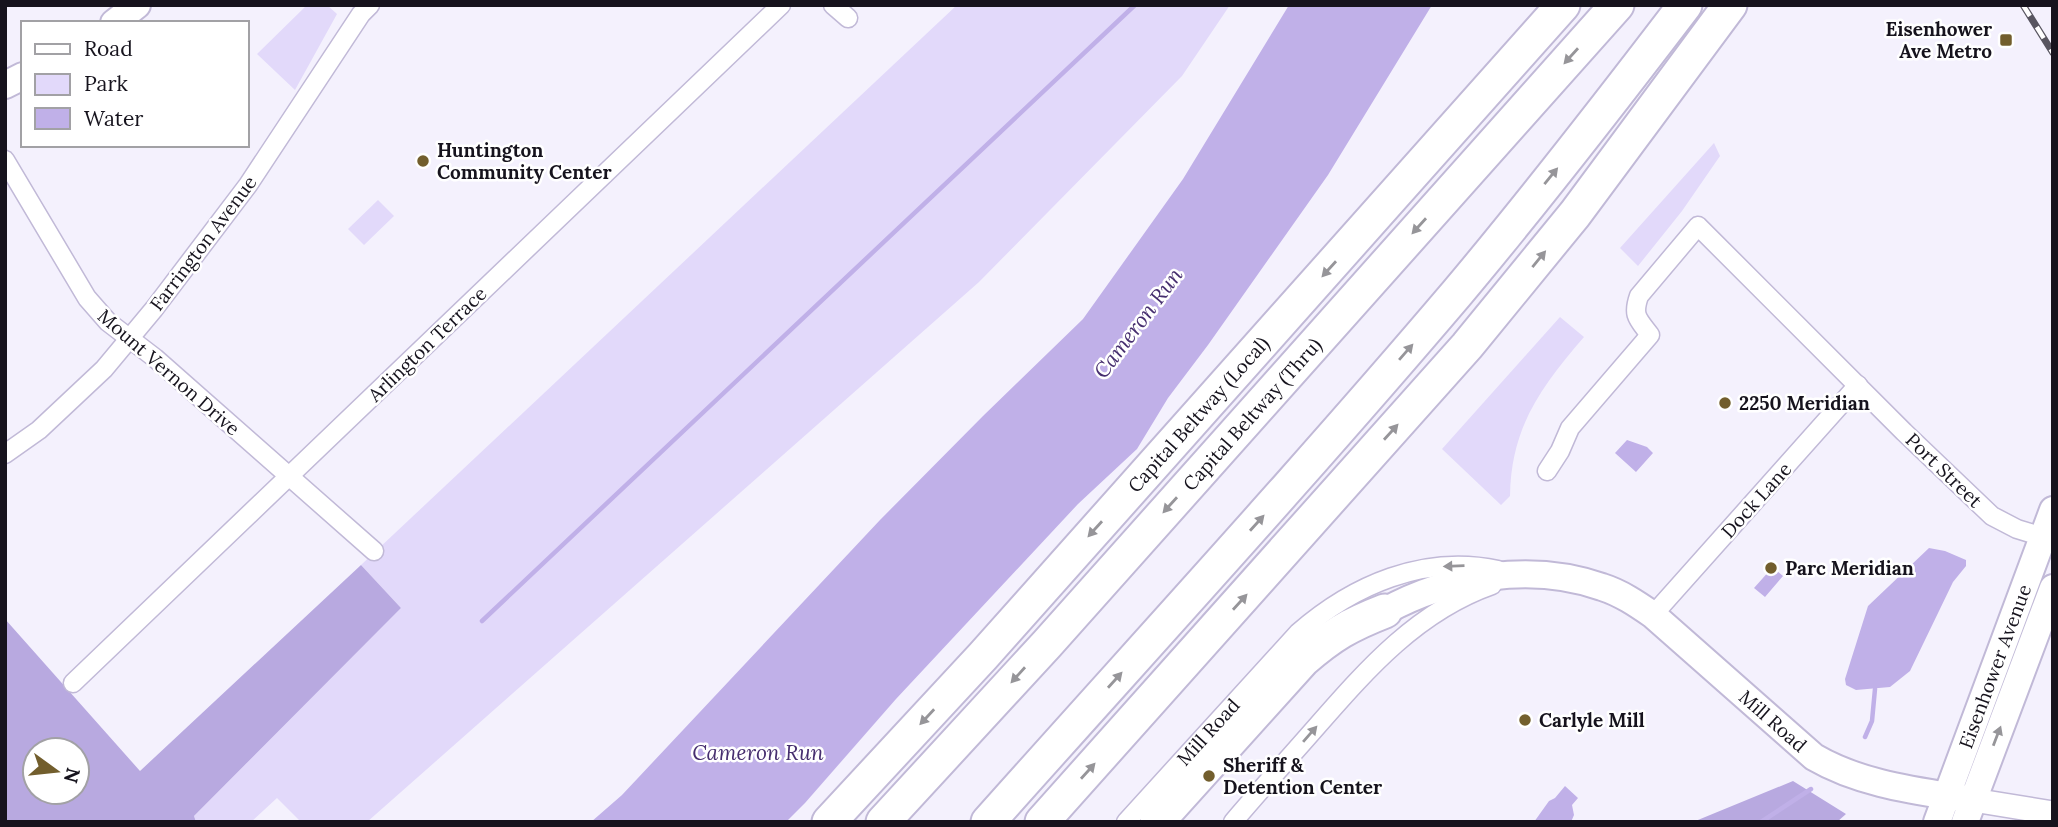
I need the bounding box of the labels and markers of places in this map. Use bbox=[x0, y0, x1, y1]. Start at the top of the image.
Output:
place label: Eisenhower Ave Metro bbox=[1885, 17, 1992, 63]
marker: Eisenhower Ave Metro bbox=[1998, 32, 2014, 48]
place label: Huntington Community Center bbox=[437, 138, 612, 184]
marker: Huntington Community Center bbox=[415, 153, 431, 169]
place label: 2250 Meridian bbox=[1739, 391, 1870, 415]
marker: 2250 Meridian bbox=[1717, 395, 1733, 411]
place label: Parc Meridian bbox=[1785, 556, 1914, 580]
marker: Parc Meridian bbox=[1763, 560, 1779, 576]
place label: Carlyle Mill bbox=[1539, 708, 1645, 732]
marker: Carlyle Mill bbox=[1517, 712, 1533, 728]
place label: Sheriff & Detention Center bbox=[1223, 753, 1382, 799]
marker: Sheriff & Detention Center bbox=[1201, 768, 1217, 784]

